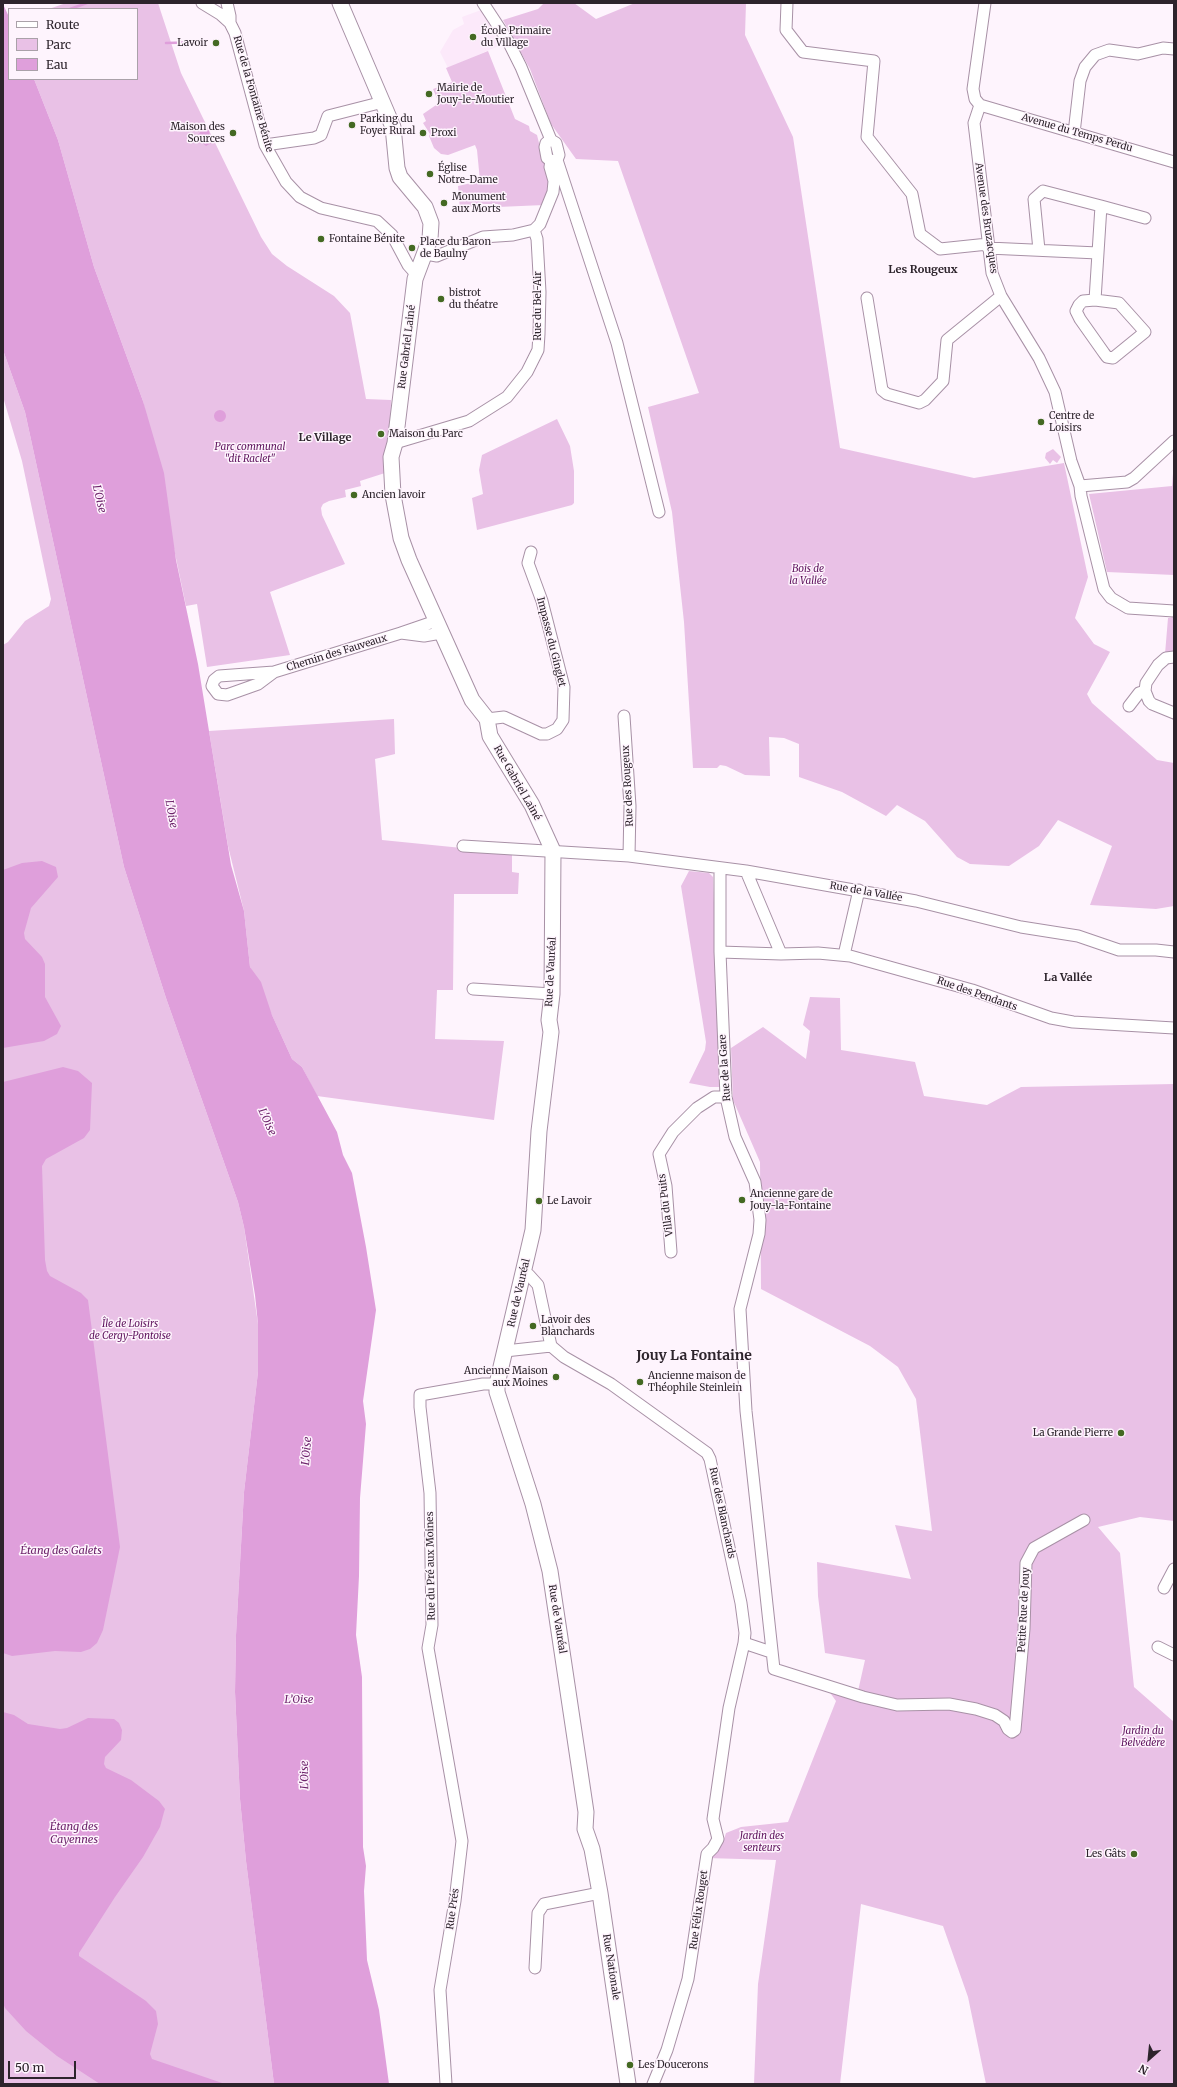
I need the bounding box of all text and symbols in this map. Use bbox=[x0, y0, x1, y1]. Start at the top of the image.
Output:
legend bbox=[8, 8, 138, 80]
text: Route bbox=[46, 17, 79, 32]
place label: École Primaire du Village bbox=[481, 25, 551, 48]
marker: École Primaire du Village bbox=[468, 32, 478, 42]
street label: Rue de la Fontaine Bénite bbox=[231, 34, 275, 154]
text: Parc bbox=[46, 37, 71, 52]
place label: Lavoir bbox=[177, 37, 208, 49]
marker: Lavoir bbox=[211, 38, 221, 48]
text: Eau bbox=[46, 57, 68, 72]
place label: Mairie de Jouy-le-Moutier bbox=[437, 82, 514, 106]
marker: Mairie de Jouy-le-Moutier bbox=[424, 89, 434, 99]
street label: Avenue du Temps Perdu bbox=[1020, 111, 1134, 155]
place label: Parking du Foyer Rural bbox=[360, 113, 415, 136]
marker: Parking du Foyer Rural bbox=[347, 120, 357, 130]
place label: Maison des Sources bbox=[170, 121, 225, 144]
place label: Proxi bbox=[431, 127, 457, 139]
marker: Maison des Sources bbox=[228, 128, 238, 138]
marker: Proxi bbox=[418, 128, 428, 138]
place label: Église Notre-Dame bbox=[438, 162, 498, 186]
street label: Avenue des Bruzacques bbox=[972, 162, 1000, 274]
marker: Église Notre-Dame bbox=[425, 169, 435, 179]
place label: Monument aux Morts bbox=[452, 191, 506, 214]
marker: Monument aux Morts bbox=[439, 198, 449, 208]
place label: Fontaine Bénite bbox=[329, 233, 405, 245]
marker: Fontaine Bénite bbox=[316, 234, 326, 244]
place label: Place du Baron de Baulny bbox=[420, 236, 491, 260]
marker: Place du Baron de Baulny bbox=[407, 243, 417, 253]
district label: Les Rougeux bbox=[888, 263, 958, 277]
street label: Rue du Bel-Air bbox=[532, 271, 544, 341]
place label: bistrot du théatre bbox=[449, 287, 498, 310]
marker: bistrot du théatre bbox=[436, 294, 446, 304]
street label: Rue Gabriel Lainé bbox=[396, 304, 418, 390]
place label: Centre de Loisirs bbox=[1049, 410, 1094, 434]
marker: Centre de Loisirs bbox=[1036, 417, 1046, 427]
place label: Maison du Parc bbox=[389, 428, 463, 440]
marker: Maison du Parc bbox=[376, 429, 386, 439]
district label: Le Village bbox=[299, 431, 351, 445]
park label: Parc communal "dit Raclet" bbox=[214, 441, 286, 464]
water label: L'Oise bbox=[89, 484, 109, 514]
place label: Ancien lavoir bbox=[362, 489, 426, 501]
marker: Ancien lavoir bbox=[349, 490, 359, 500]
park label: Bois de la Vallée bbox=[789, 563, 827, 586]
street label: Impasse du Ginglet bbox=[534, 596, 568, 688]
street label: Chemin des Fauveaux bbox=[285, 632, 389, 674]
street label: Rue Gabriel Lainé bbox=[491, 743, 543, 823]
street label: Rue des Rougeux bbox=[620, 745, 636, 827]
water label: L'Oise bbox=[162, 799, 180, 829]
street label: Rue de la Vallée bbox=[829, 880, 903, 904]
street label: Rue de Vauréal bbox=[543, 937, 559, 1007]
district label: La Vallée bbox=[1044, 971, 1092, 985]
street label: Rue des Pendants bbox=[935, 975, 1019, 1013]
street label: Rue de la Gare bbox=[717, 1034, 733, 1102]
water label: L'Oise bbox=[255, 1106, 279, 1138]
street label: Villa du Puits bbox=[656, 1173, 676, 1237]
place label: Ancienne gare de Jouy-la-Fontaine bbox=[750, 1188, 833, 1212]
place label: Le Lavoir bbox=[547, 1195, 592, 1207]
marker: Ancienne gare de Jouy-la-Fontaine bbox=[737, 1195, 747, 1205]
marker: Le Lavoir bbox=[534, 1196, 544, 1206]
street label: Rue de Vauréal bbox=[505, 1258, 533, 1328]
place label: Lavoir des Blanchards bbox=[541, 1314, 595, 1338]
park label: Île de Loisirs de Cergy-Pontoise bbox=[89, 1318, 171, 1342]
marker: Lavoir des Blanchards bbox=[528, 1321, 538, 1331]
district label: Jouy La Fontaine bbox=[636, 1348, 752, 1364]
place label: Ancienne Maison aux Moines bbox=[464, 1365, 548, 1388]
place label: Ancienne maison de Théophile Steinlein bbox=[648, 1370, 746, 1394]
marker: Ancienne Maison aux Moines bbox=[551, 1372, 561, 1382]
marker: Ancienne maison de Théophile Steinlein bbox=[635, 1377, 645, 1387]
place label: La Grande Pierre bbox=[1033, 1427, 1113, 1439]
marker: La Grande Pierre bbox=[1116, 1428, 1126, 1438]
water label: L'Oise bbox=[299, 1436, 315, 1466]
street label: Rue des Blanchards bbox=[706, 1466, 738, 1560]
street label: Rue du Pré aux Moines bbox=[424, 1511, 438, 1621]
water label: Étang des Galets bbox=[20, 1544, 102, 1558]
street label: Petite Rue de Jouy bbox=[1016, 1567, 1032, 1653]
street label: Rue de Vauréal bbox=[546, 1584, 568, 1654]
water label: L’Oise bbox=[285, 1693, 313, 1707]
park label: Jardin du Belvédère bbox=[1121, 1725, 1165, 1748]
water label: L'Oise bbox=[298, 1761, 312, 1789]
water label: Étang des Cayennes bbox=[50, 1820, 98, 1846]
park label: Jardin des senteurs bbox=[740, 1830, 784, 1854]
place label: Les Gâts bbox=[1086, 1848, 1126, 1860]
marker: Les Gâts bbox=[1129, 1849, 1139, 1859]
street label: Rue Félix Rouget bbox=[687, 1869, 711, 1951]
street label: Rue Prés bbox=[444, 1888, 462, 1930]
street label: Rue Nationale bbox=[600, 1933, 622, 2001]
north arrow bbox=[1129, 2039, 1169, 2079]
scale bar bbox=[10, 2053, 78, 2079]
place label: Les Doucerons bbox=[638, 2059, 708, 2071]
text: 50 m bbox=[15, 2060, 44, 2075]
marker: Les Doucerons bbox=[625, 2060, 635, 2070]
text: N bbox=[1137, 2061, 1151, 2078]

